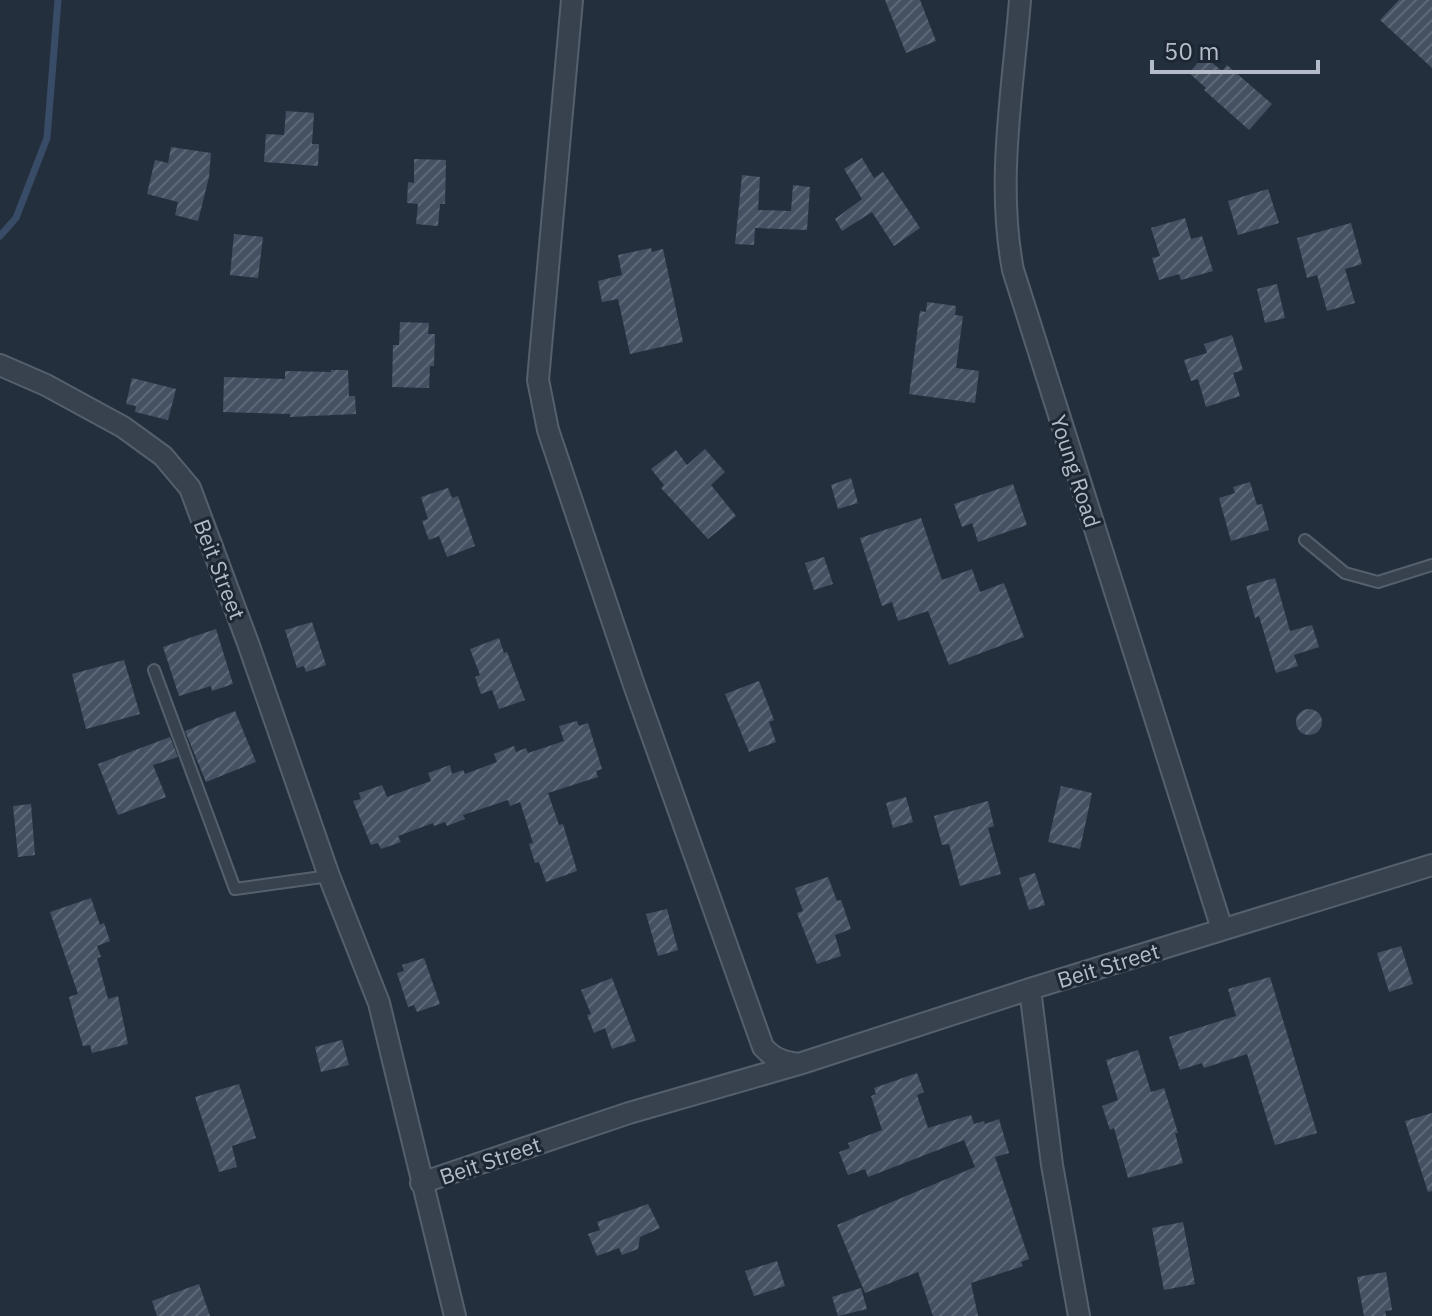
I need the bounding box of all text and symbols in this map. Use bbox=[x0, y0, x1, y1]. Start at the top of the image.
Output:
scale bar bbox=[1152, 24, 1318, 74]
text: 50 m bbox=[1164, 35, 1219, 67]
street label: Young Road bbox=[1044, 411, 1108, 531]
street label: Beit Street bbox=[188, 515, 252, 623]
street label: Beit Street bbox=[1053, 936, 1163, 994]
street label: Beit Street bbox=[436, 1129, 544, 1191]

